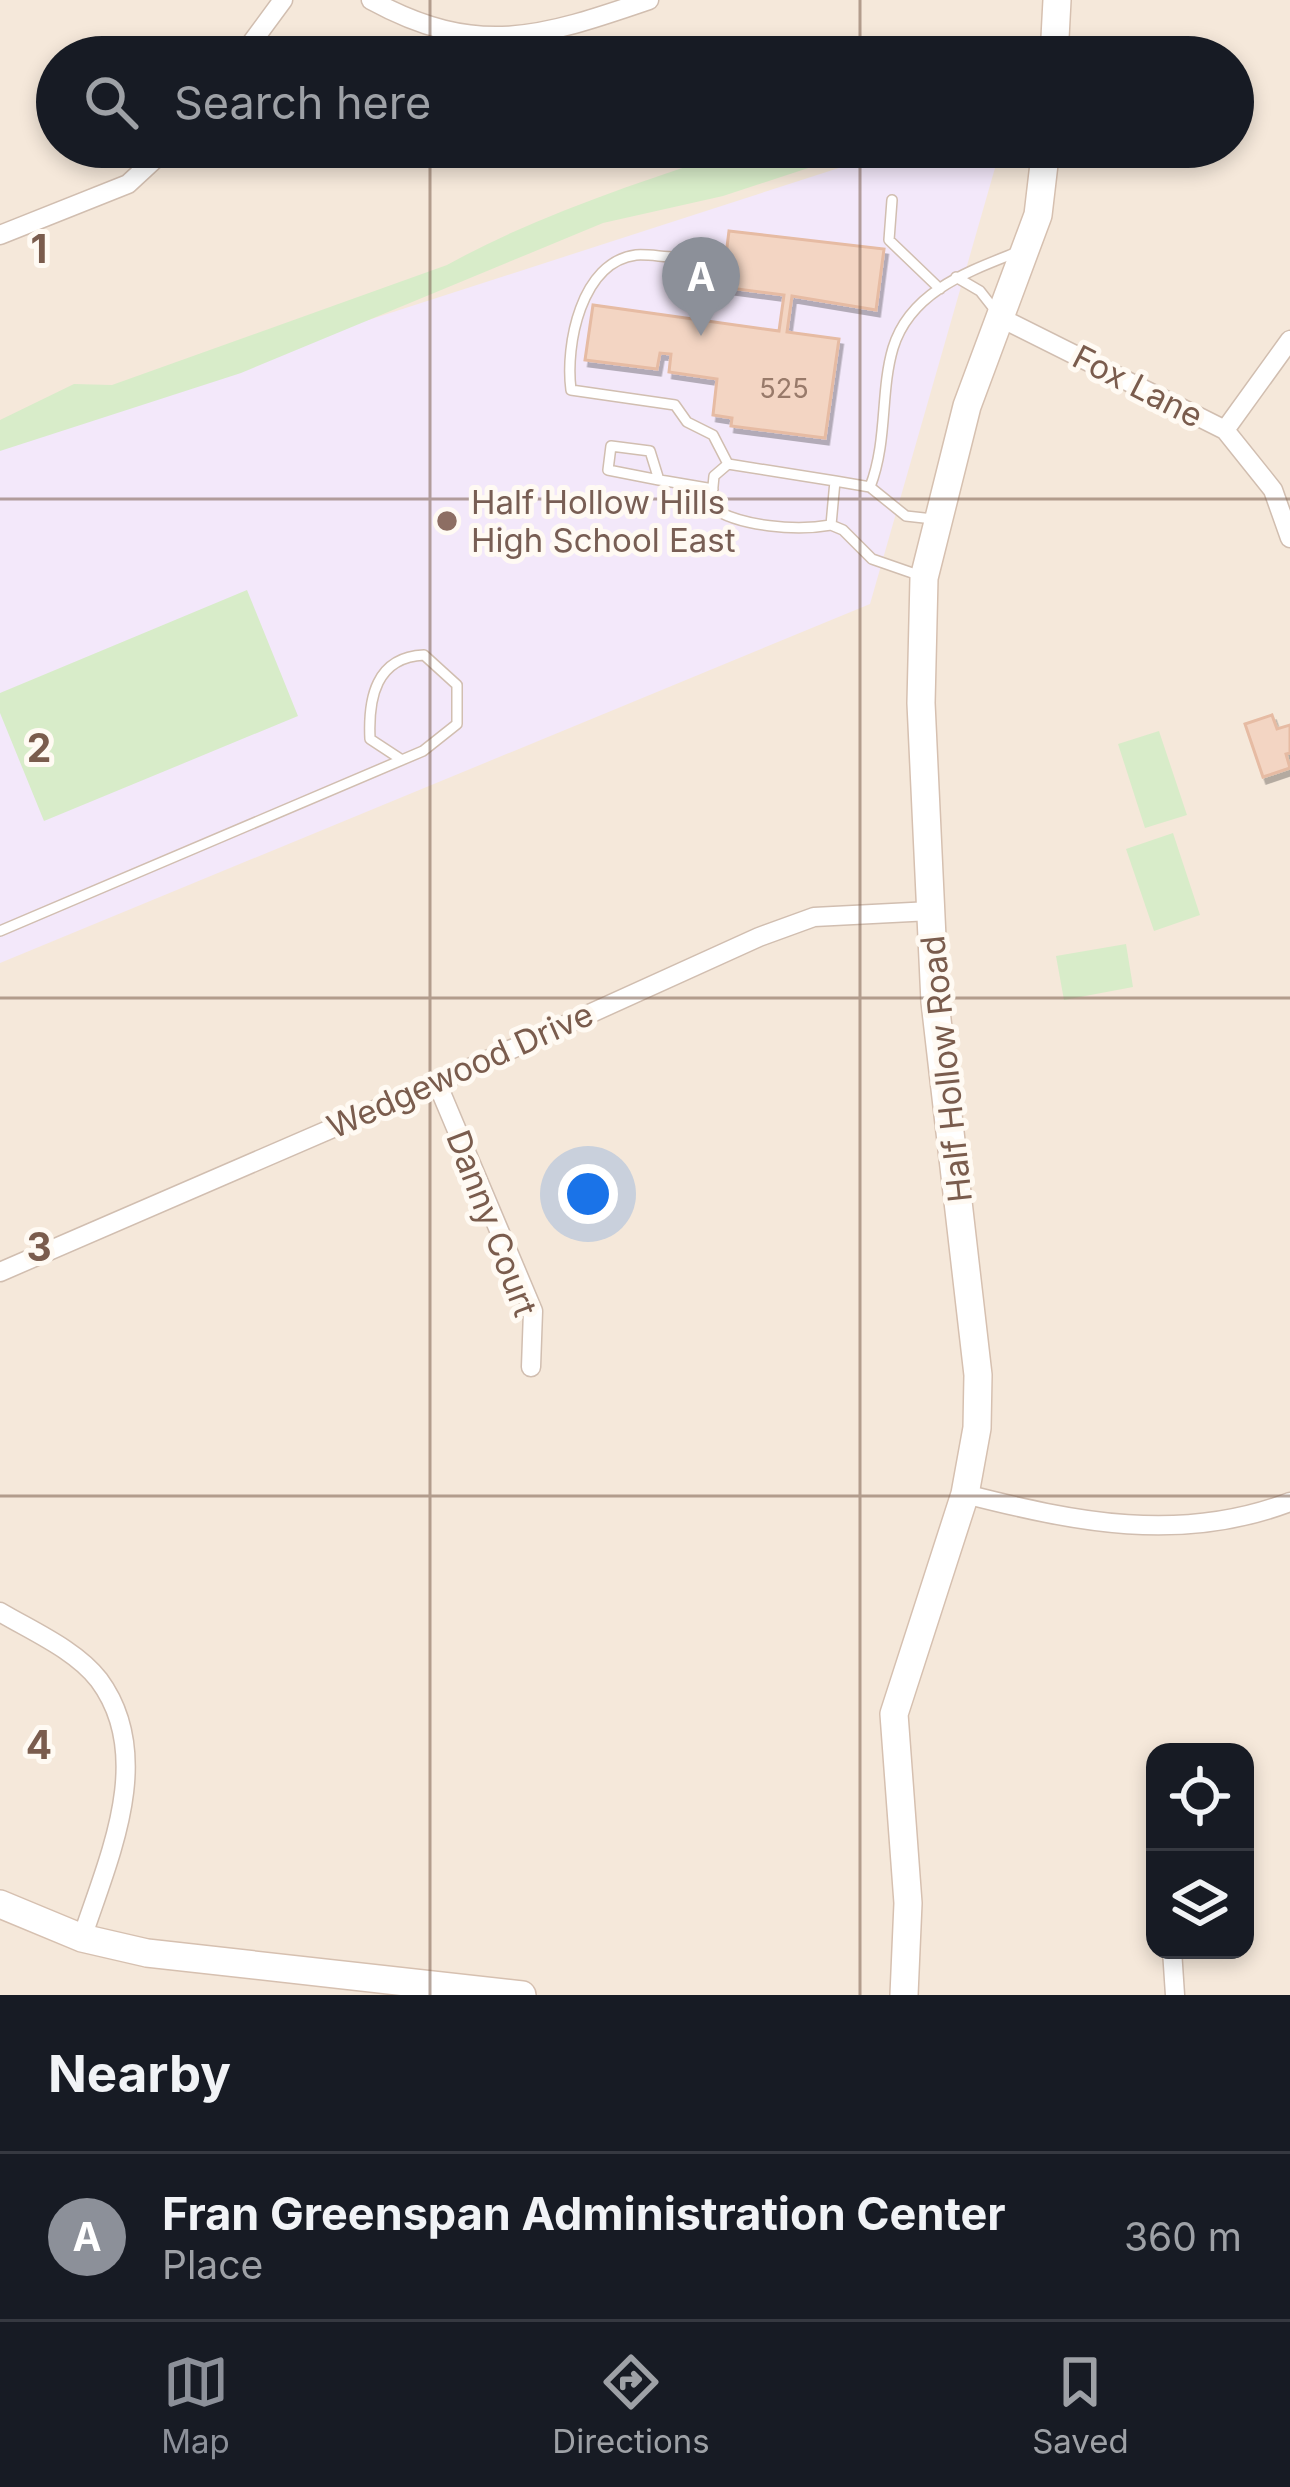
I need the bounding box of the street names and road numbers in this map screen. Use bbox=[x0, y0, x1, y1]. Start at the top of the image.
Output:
street label: Fox Lane bbox=[1066, 336, 1210, 436]
street label: Half Hollow Road bbox=[912, 934, 980, 1204]
street label: Wedgewood Drive bbox=[321, 993, 599, 1147]
street label: Danny Court bbox=[438, 1124, 546, 1322]

